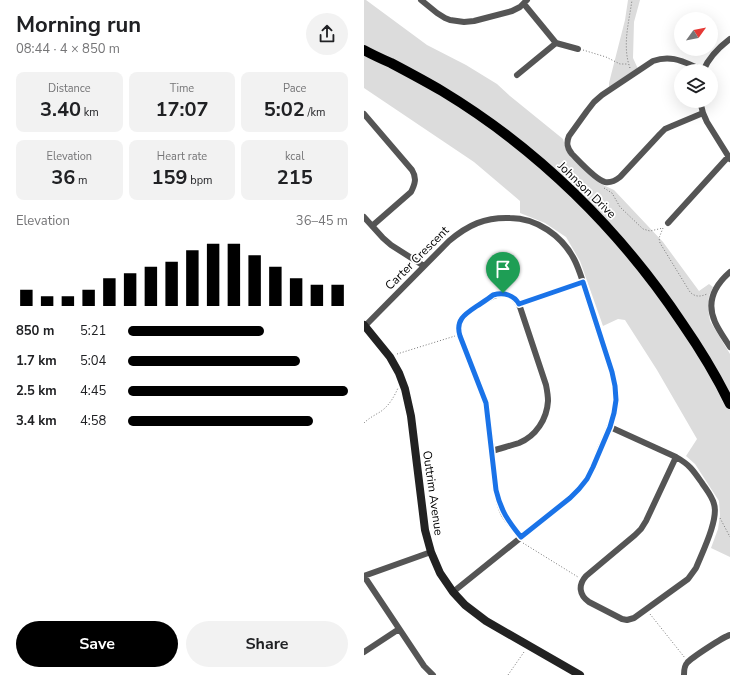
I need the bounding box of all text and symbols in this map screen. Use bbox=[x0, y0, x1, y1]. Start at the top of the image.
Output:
text: Morning run bbox=[16, 10, 141, 40]
north arrow bbox=[674, 12, 718, 56]
map controls bbox=[674, 12, 718, 108]
button: share bbox=[306, 13, 348, 55]
text: 08:44 · 4 × 850 m bbox=[16, 40, 120, 58]
button: layers bbox=[674, 64, 718, 108]
text: Distance bbox=[48, 81, 91, 96]
text: Time bbox=[170, 81, 194, 96]
text: Pace bbox=[283, 81, 306, 96]
text: 3.40 bbox=[40, 96, 81, 123]
text: 17:07 bbox=[156, 96, 208, 123]
text: 5:02 bbox=[264, 96, 305, 123]
text: km bbox=[81, 105, 99, 120]
text: /km bbox=[305, 105, 326, 120]
text: Elevation bbox=[47, 149, 92, 164]
text: Heart rate bbox=[157, 149, 207, 164]
text: kcal bbox=[285, 149, 304, 164]
street label: Johnson Drive bbox=[554, 158, 620, 222]
text: 36 bbox=[51, 164, 75, 191]
text: 159 bbox=[151, 164, 187, 191]
text: 215 bbox=[277, 164, 313, 191]
text: m bbox=[75, 173, 87, 188]
text: bpm bbox=[187, 173, 213, 188]
text: Elevation bbox=[16, 212, 70, 230]
text: 36–45 m bbox=[296, 212, 348, 230]
street label: Carter Crescent bbox=[382, 222, 453, 293]
pin bbox=[486, 252, 520, 293]
icon: arrive bbox=[492, 258, 514, 280]
text: 850 m bbox=[16, 322, 54, 340]
text: 5:21 bbox=[80, 322, 106, 340]
text: 1.7 km bbox=[16, 352, 57, 370]
text: 5:04 bbox=[80, 352, 106, 370]
text: 2.5 km bbox=[16, 382, 57, 400]
text: 4:45 bbox=[80, 382, 106, 400]
text: 3.4 km bbox=[16, 412, 57, 430]
text: 4:58 bbox=[80, 412, 106, 430]
street label: Outtrim Avenue bbox=[419, 450, 447, 536]
button: Save bbox=[16, 621, 178, 667]
button: Share bbox=[186, 621, 348, 667]

